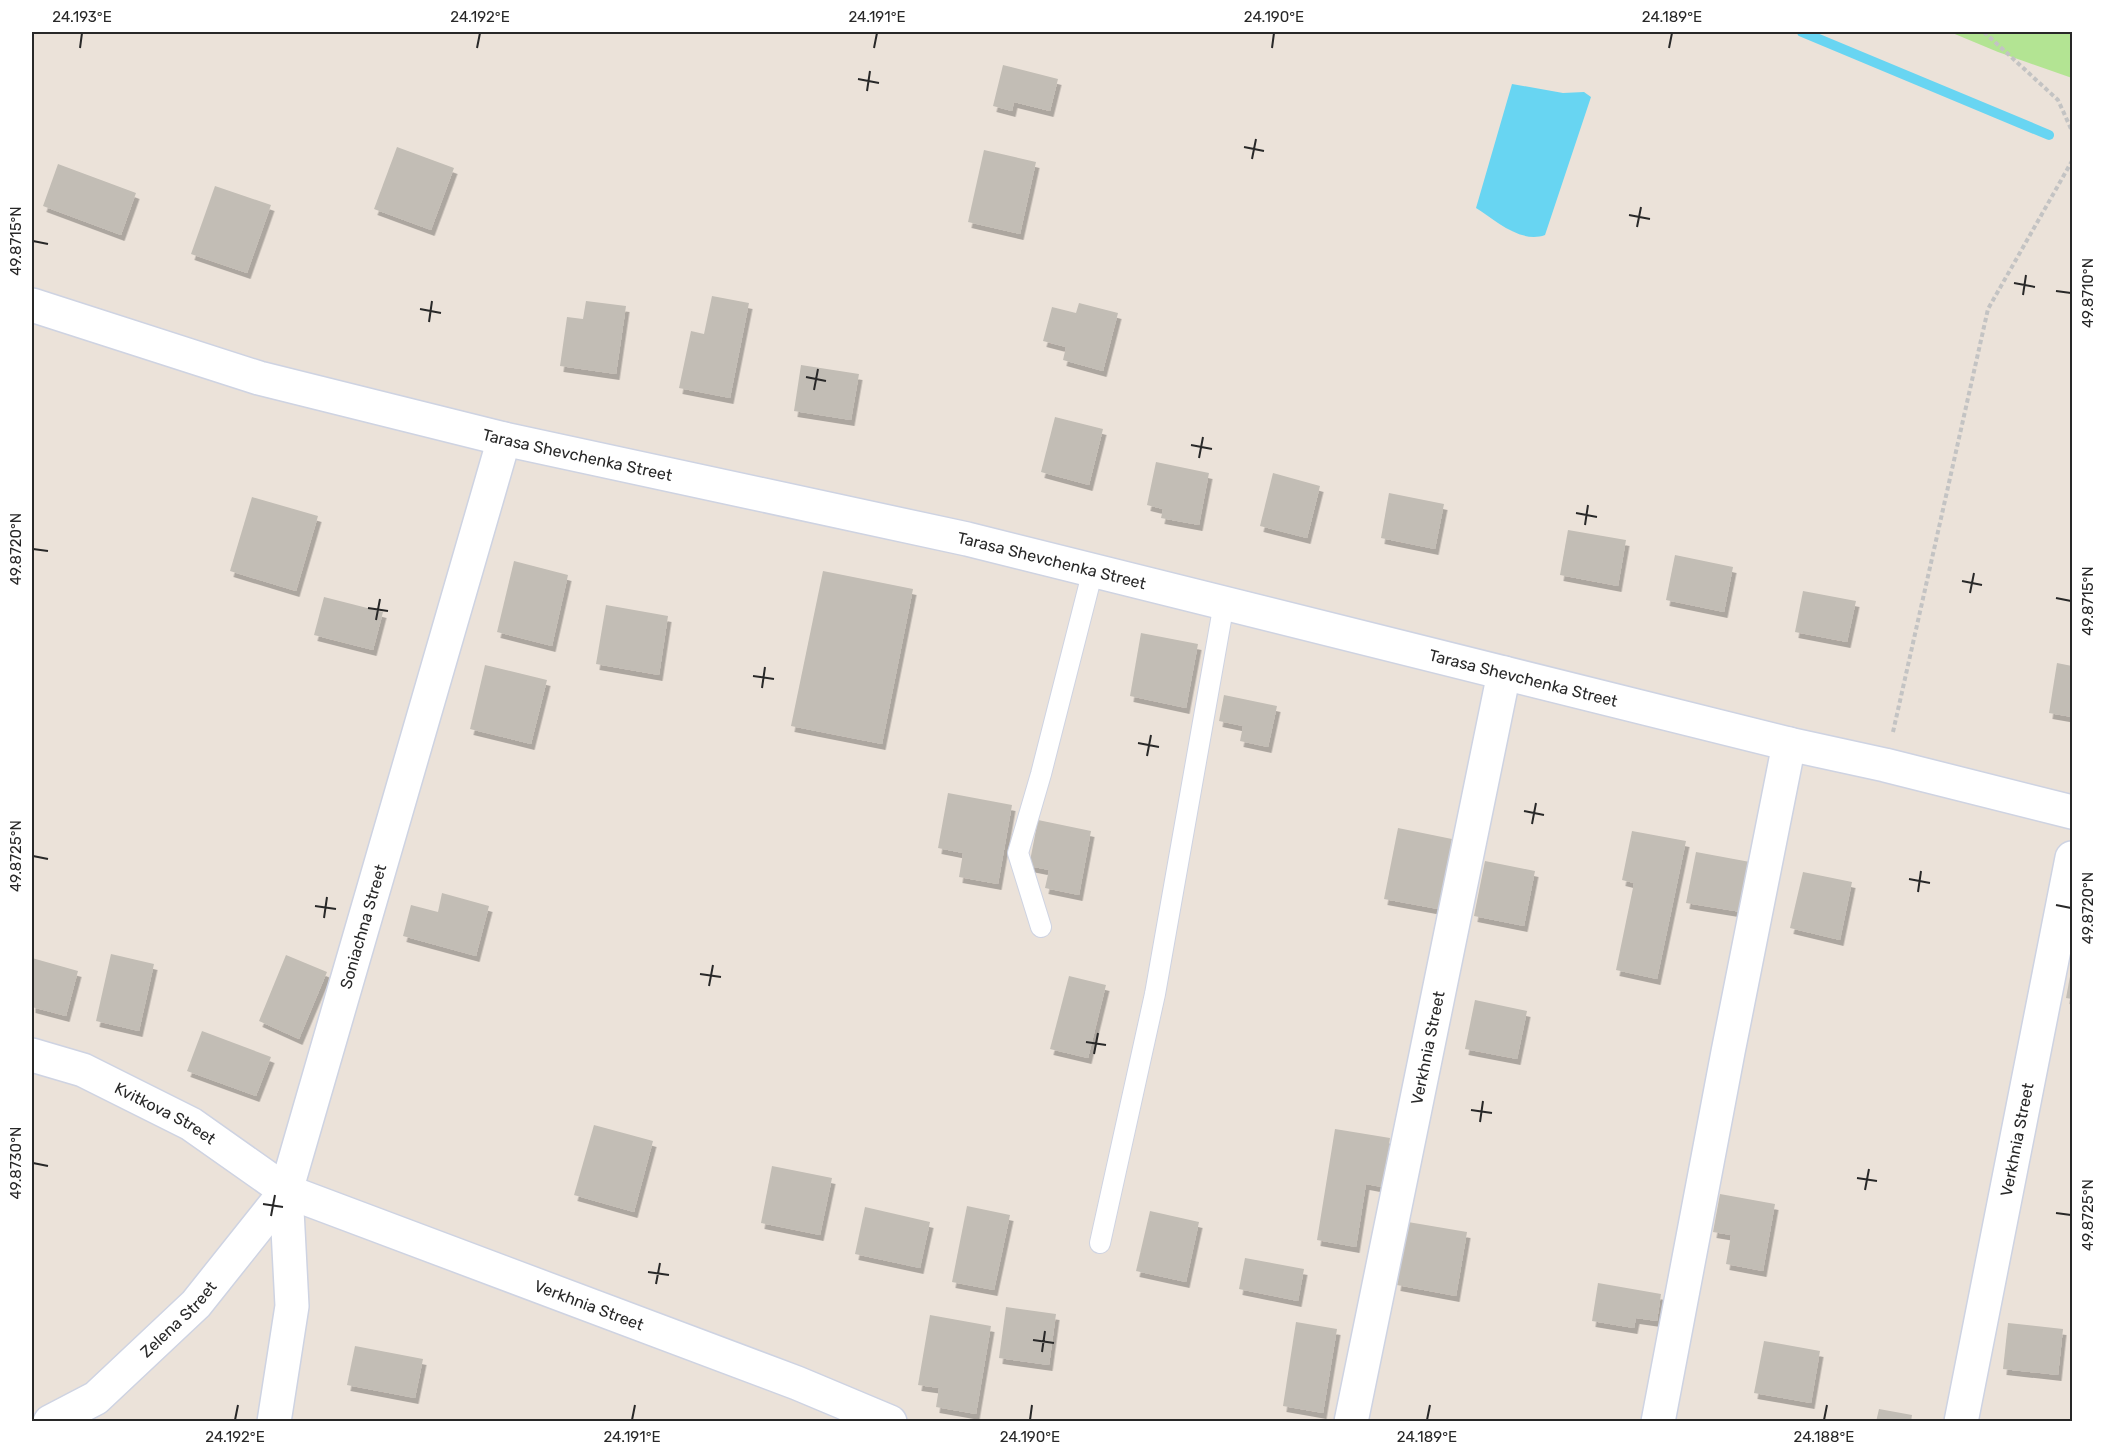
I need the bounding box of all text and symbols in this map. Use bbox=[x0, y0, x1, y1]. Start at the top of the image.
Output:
text: 24.193°E bbox=[52, 8, 112, 26]
text: 24.192°E bbox=[450, 8, 510, 26]
text: 24.191°E bbox=[848, 8, 906, 26]
text: 24.190°E bbox=[1244, 8, 1304, 26]
text: 24.189°E bbox=[1642, 8, 1702, 26]
text: 49.8715°N bbox=[7, 206, 25, 276]
text: 49.8710°N bbox=[2079, 258, 2097, 328]
street label: Tarasa Shevchenka Street bbox=[481, 425, 674, 485]
text: 49.8720°N bbox=[7, 513, 25, 585]
street label: Tarasa Shevchenka Street bbox=[956, 528, 1148, 593]
text: 49.8715°N bbox=[2079, 566, 2097, 636]
street label: Tarasa Shevchenka Street bbox=[1427, 645, 1620, 710]
text: 49.8725°N bbox=[7, 820, 25, 892]
street label: Soniachna Street bbox=[336, 862, 390, 991]
text: 49.8720°N bbox=[2079, 872, 2097, 944]
street label: Verkhnia Street bbox=[1407, 989, 1448, 1106]
street label: Kvitkova Street bbox=[112, 1078, 220, 1148]
street label: Verkhnia Street bbox=[1996, 1081, 2037, 1198]
text: 49.8730°N bbox=[7, 1127, 25, 1199]
text: 49.8725°N bbox=[2079, 1179, 2097, 1251]
street label: Verkhnia Street bbox=[532, 1276, 647, 1334]
street label: Zelena Street bbox=[136, 1277, 220, 1361]
text: 24.192°E bbox=[205, 1428, 265, 1446]
text: 24.191°E bbox=[603, 1428, 661, 1446]
text: 24.190°E bbox=[1000, 1428, 1060, 1446]
text: 24.189°E bbox=[1397, 1428, 1457, 1446]
text: 24.188°E bbox=[1794, 1428, 1854, 1446]

